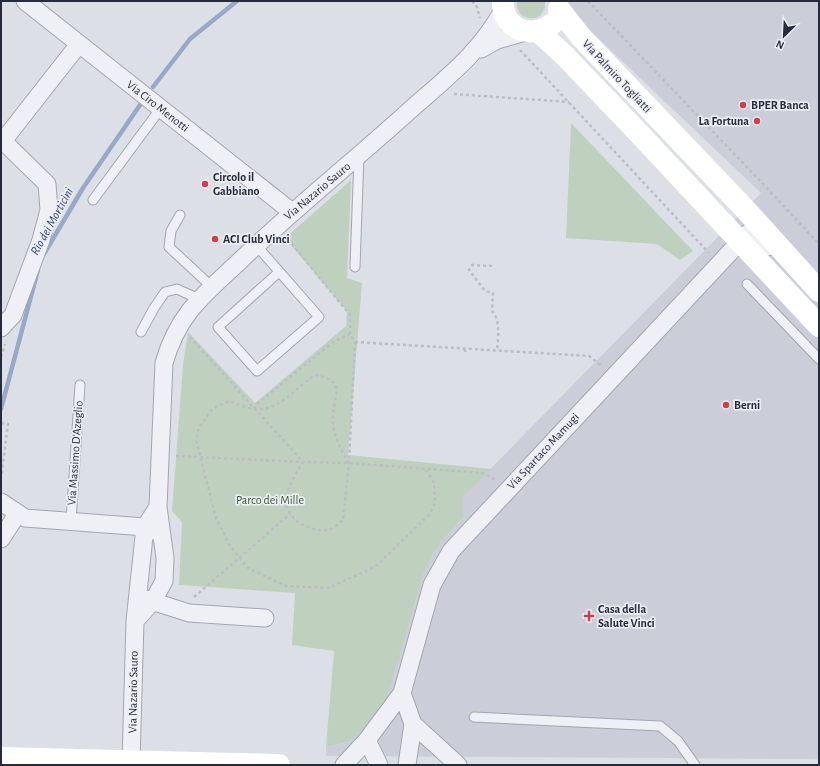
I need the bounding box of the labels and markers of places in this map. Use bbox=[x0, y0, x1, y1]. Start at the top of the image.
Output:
place label: BPER Banca bbox=[751, 99, 809, 111]
marker: BPER Banca bbox=[738, 100, 748, 110]
place label: La Fortuna bbox=[699, 115, 749, 127]
marker: La Fortuna bbox=[752, 116, 762, 126]
place label: Circolo il Gabbiano bbox=[213, 171, 260, 197]
marker: Circolo il Gabbiano bbox=[200, 179, 210, 189]
place label: ACI Club Vinci bbox=[223, 233, 290, 245]
marker: ACI Club Vinci bbox=[210, 234, 220, 244]
place label: Berni bbox=[734, 399, 760, 411]
marker: Berni bbox=[721, 400, 731, 410]
place label: Casa della Salute Vinci bbox=[598, 603, 655, 629]
marker: Casa della Salute Vinci bbox=[583, 610, 595, 622]

